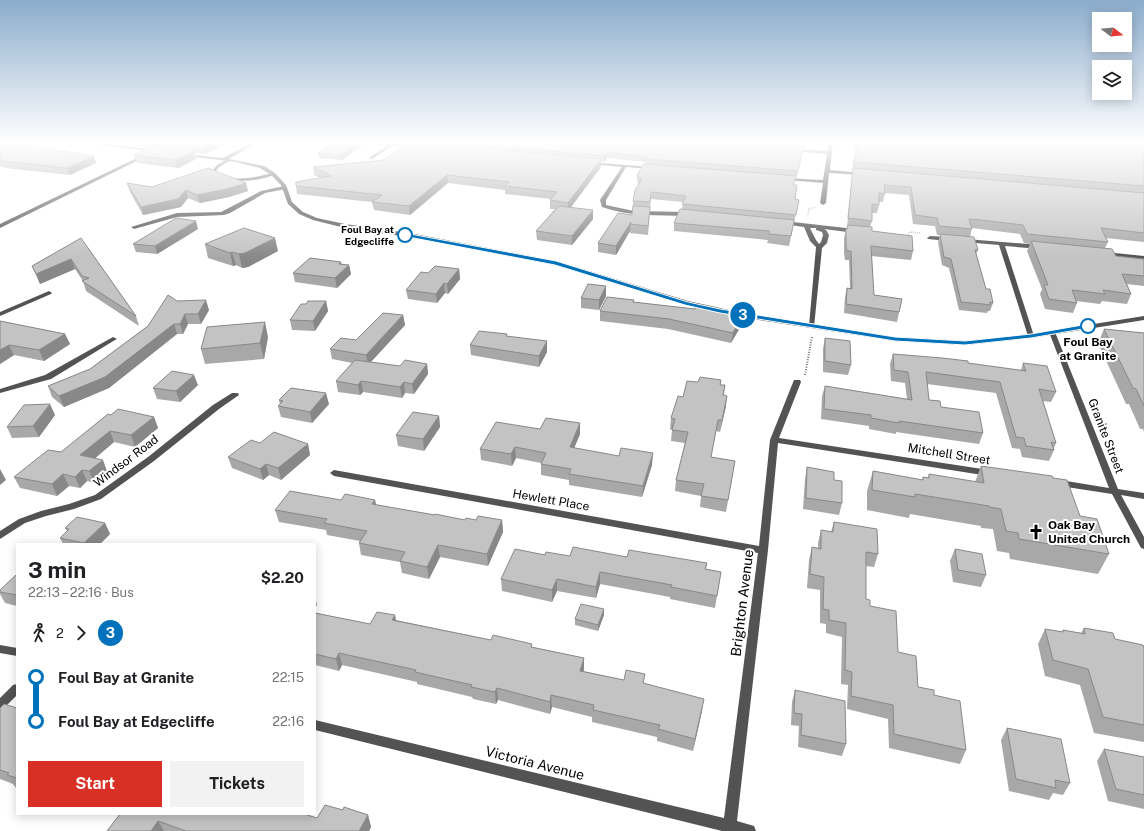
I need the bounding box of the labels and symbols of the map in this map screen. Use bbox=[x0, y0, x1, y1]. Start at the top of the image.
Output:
north arrow bbox=[1092, 12, 1132, 52]
place label: Foul Bay at Edgecliffe bbox=[341, 223, 394, 247]
marker: Foul Bay at Edgecliffe bbox=[397, 227, 413, 243]
line badge: 3 bbox=[730, 302, 756, 328]
marker: Foul Bay at Granite bbox=[1080, 318, 1096, 334]
place label: Foul Bay at Granite bbox=[1059, 335, 1117, 363]
street label: Granite Street bbox=[1085, 397, 1127, 476]
street label: Windsor Road bbox=[91, 432, 161, 490]
street label: Mitchell Street bbox=[907, 441, 992, 467]
street label: Hewlett Place bbox=[511, 486, 591, 514]
place label: Oak Bay United Church bbox=[1048, 518, 1130, 546]
church icon: Oak Bay United Church bbox=[1027, 523, 1045, 541]
street label: Brighton Avenue bbox=[728, 549, 757, 657]
street label: Victoria Avenue bbox=[484, 743, 586, 783]

